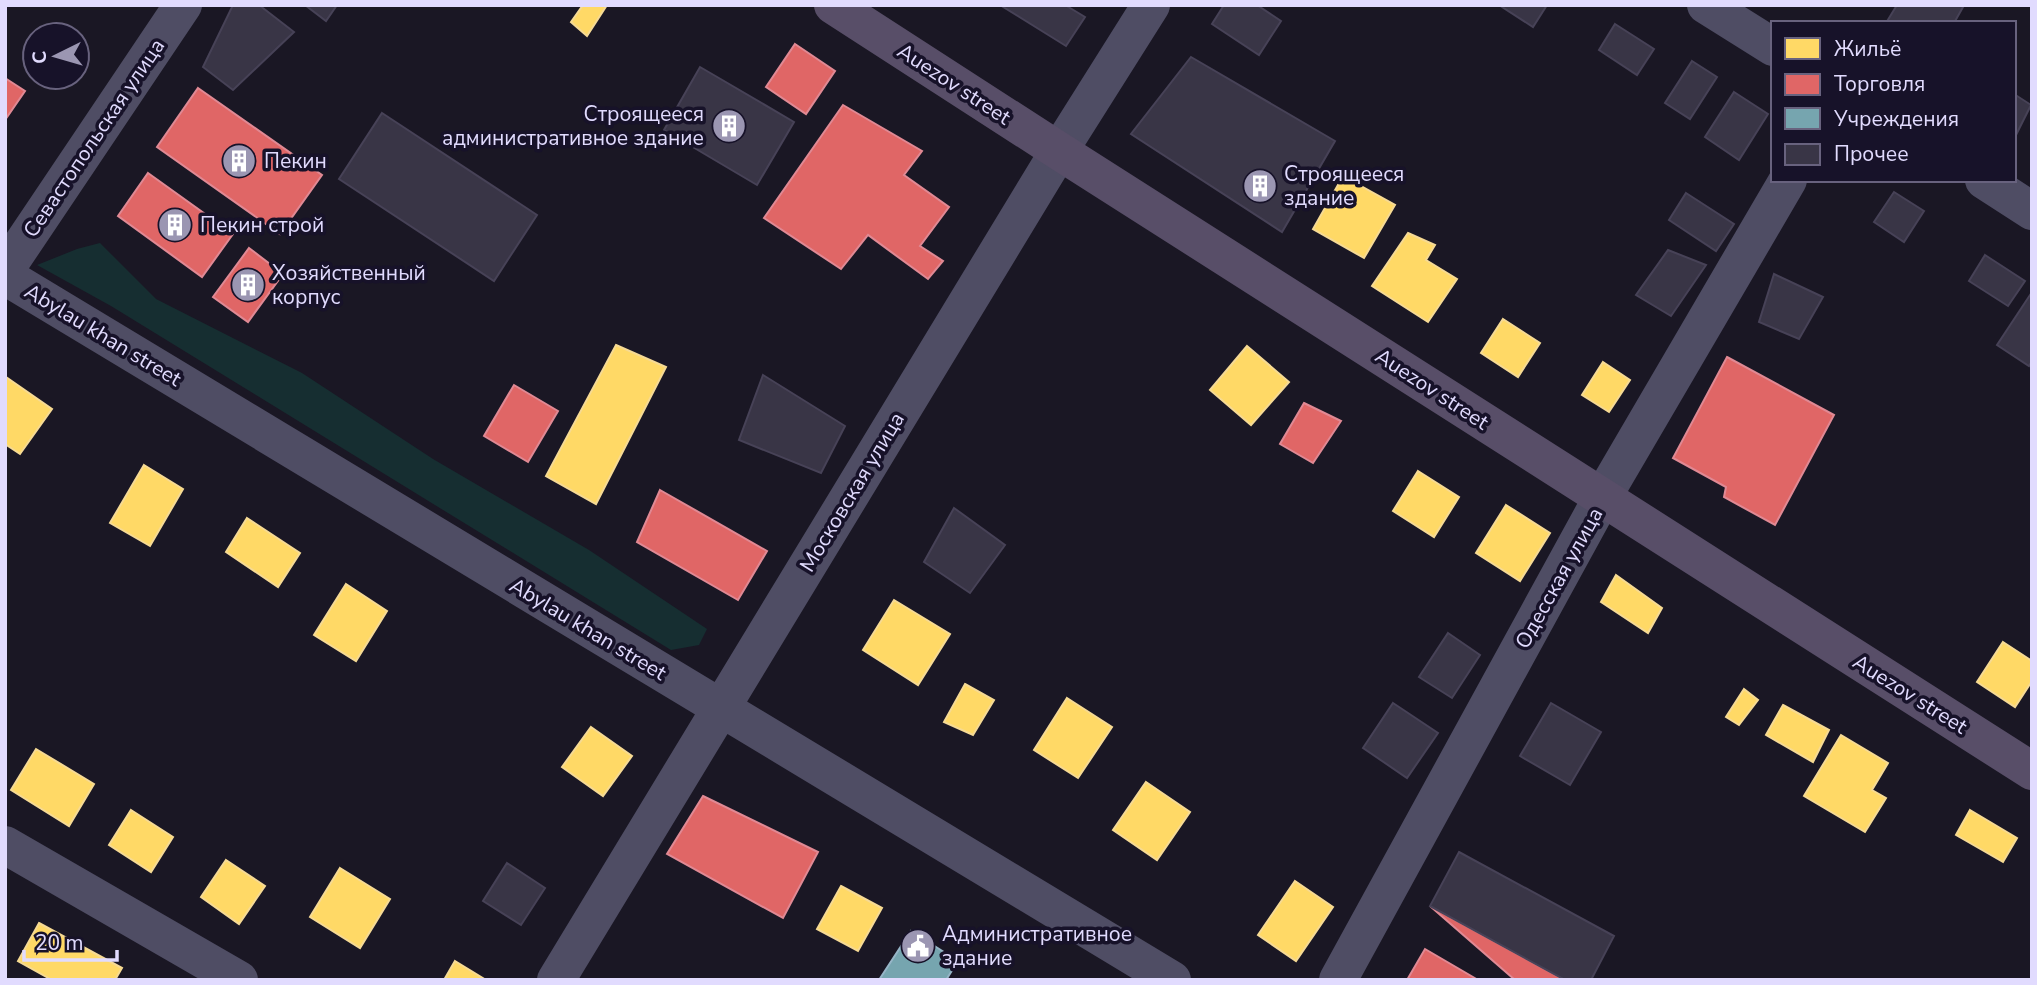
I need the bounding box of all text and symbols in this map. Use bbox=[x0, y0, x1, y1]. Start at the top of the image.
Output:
north arrow bbox=[21, 21, 91, 91]
legend bbox=[1771, 21, 2016, 182]
street label: Севастопольская улица bbox=[18, 34, 170, 242]
text: Жильё bbox=[1834, 35, 1901, 63]
street label: Auezov street bbox=[892, 37, 1017, 131]
text: Торговля bbox=[1834, 70, 1925, 98]
place label: Строящееся административное здание bbox=[442, 100, 704, 152]
text: Учреждения bbox=[1833, 105, 1959, 133]
building icon: Строящееся административное здание bbox=[710, 107, 748, 145]
text: Прочее bbox=[1834, 140, 1909, 168]
building icon: Пекин bbox=[220, 142, 258, 180]
place label: Пекин bbox=[264, 147, 327, 175]
place label: Строящееся здание bbox=[1284, 160, 1404, 212]
building icon: Строящееся здание bbox=[1241, 167, 1279, 205]
building icon: Пекин строй bbox=[156, 206, 194, 244]
place label: Пекин строй bbox=[200, 211, 324, 239]
place label: Хозяйственный корпус bbox=[272, 259, 426, 311]
building icon: Хозяйственный корпус bbox=[229, 266, 267, 304]
street label: Abylau khan street bbox=[19, 277, 187, 393]
street label: Auezov street bbox=[1370, 342, 1495, 436]
street label: Московская улица bbox=[793, 407, 911, 577]
street label: Одесская улица bbox=[1509, 502, 1609, 654]
street label: Abylau khan street bbox=[504, 571, 672, 687]
street label: Auezov street bbox=[1848, 648, 1973, 741]
scale bar bbox=[24, 918, 117, 962]
place label: Административное здание bbox=[942, 920, 1132, 972]
public building icon: Административное здание bbox=[899, 927, 937, 965]
text: 20 m bbox=[35, 929, 84, 957]

